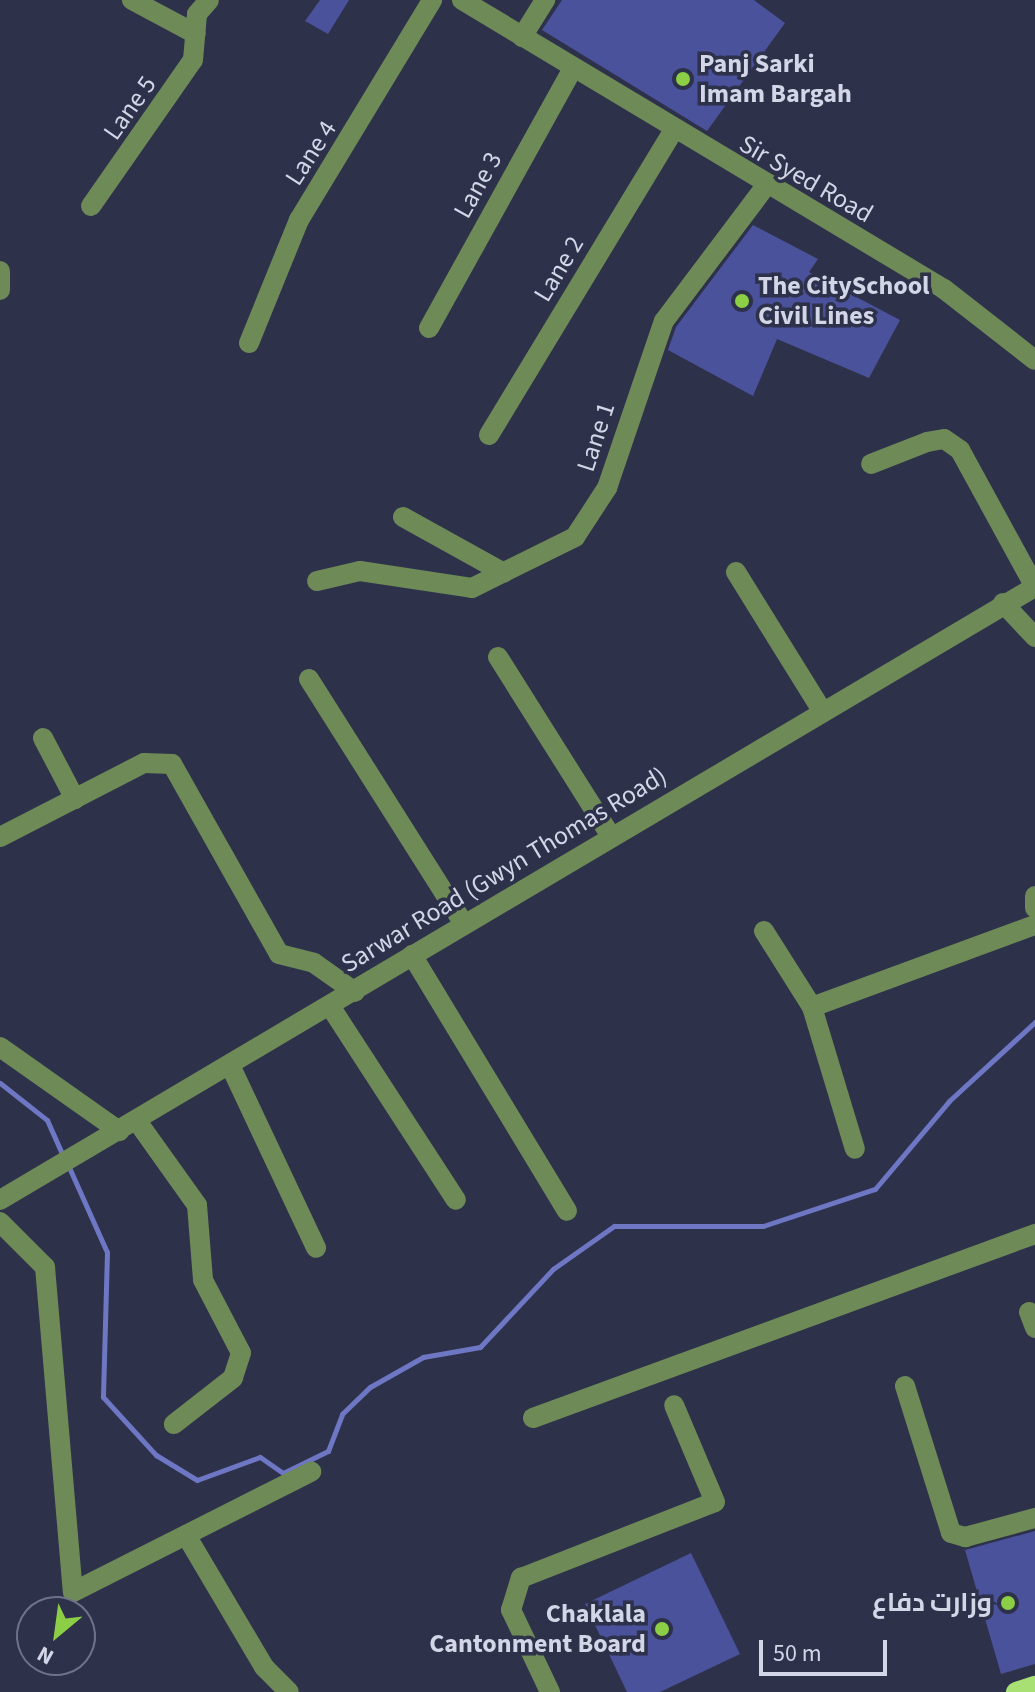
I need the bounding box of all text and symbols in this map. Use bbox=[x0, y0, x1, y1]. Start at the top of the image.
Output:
place label: Panj Sarki Imam Bargah bbox=[699, 48, 852, 110]
street label: Lane 5 bbox=[97, 70, 163, 146]
marker: Panj Sarki Imam Bargah bbox=[674, 70, 692, 88]
street label: Lane 4 bbox=[279, 115, 343, 191]
street label: Sir Syed Road bbox=[734, 128, 878, 230]
street label: Lane 3 bbox=[447, 146, 509, 224]
street label: Lane 2 bbox=[527, 231, 591, 307]
place label: The CitySchool Civil Lines bbox=[758, 270, 930, 332]
marker: The CitySchool Civil Lines bbox=[733, 292, 751, 310]
street label: Lane 1 bbox=[570, 398, 622, 476]
street label: Sarwar Road (Gwyn Thomas Road) bbox=[336, 760, 672, 980]
place label: وزارت دفاع bbox=[872, 1587, 992, 1619]
marker: وزارت دفاع bbox=[999, 1594, 1017, 1612]
north arrow bbox=[16, 1596, 96, 1676]
place label: Chaklala Cantonment Board bbox=[429, 1598, 646, 1660]
marker: Chaklala Cantonment Board bbox=[653, 1620, 671, 1638]
scale bar bbox=[763, 1624, 891, 1674]
text: 50 m bbox=[773, 1636, 822, 1671]
text: N bbox=[31, 1638, 60, 1673]

